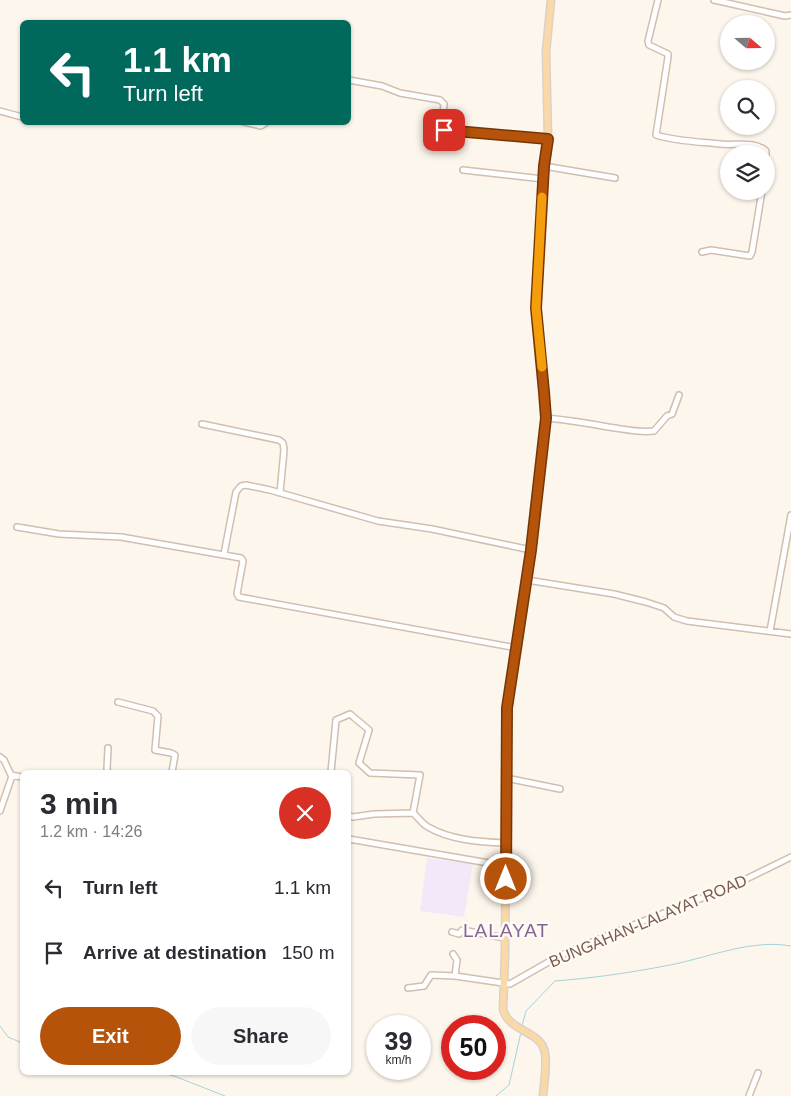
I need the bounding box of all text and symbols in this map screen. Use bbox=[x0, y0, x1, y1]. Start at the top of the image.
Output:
north arrow bbox=[720, 15, 775, 70]
map controls bbox=[720, 15, 775, 200]
icon: left bbox=[40, 40, 105, 105]
text: 1.1 km bbox=[123, 40, 232, 79]
button: search bbox=[720, 80, 775, 135]
text: Turn left bbox=[123, 81, 203, 106]
pin bbox=[423, 109, 465, 151]
icon: arrive bbox=[430, 116, 458, 144]
button: layers bbox=[720, 145, 775, 200]
text: 3 min bbox=[40, 787, 118, 820]
button: close bbox=[279, 787, 331, 839]
text: 1.2 km · 14:26 bbox=[40, 823, 142, 840]
position arrow bbox=[479, 852, 531, 904]
street label: BUNGAHAN-LALAYAT ROAD bbox=[547, 872, 749, 970]
icon: left bbox=[40, 874, 68, 902]
text: Turn left bbox=[83, 877, 158, 898]
text: 1.1 km bbox=[274, 877, 331, 898]
district label: LALAYAT bbox=[463, 920, 549, 941]
icon: arrive bbox=[40, 939, 68, 967]
text: Arrive at destination bbox=[83, 942, 267, 963]
text: 150 m bbox=[282, 942, 335, 963]
button: Exit bbox=[40, 1007, 181, 1065]
button: Share bbox=[191, 1007, 331, 1065]
speed limit sign: 50 bbox=[441, 1015, 506, 1080]
text: 39 bbox=[385, 1027, 412, 1055]
text: km/h bbox=[385, 1053, 412, 1067]

